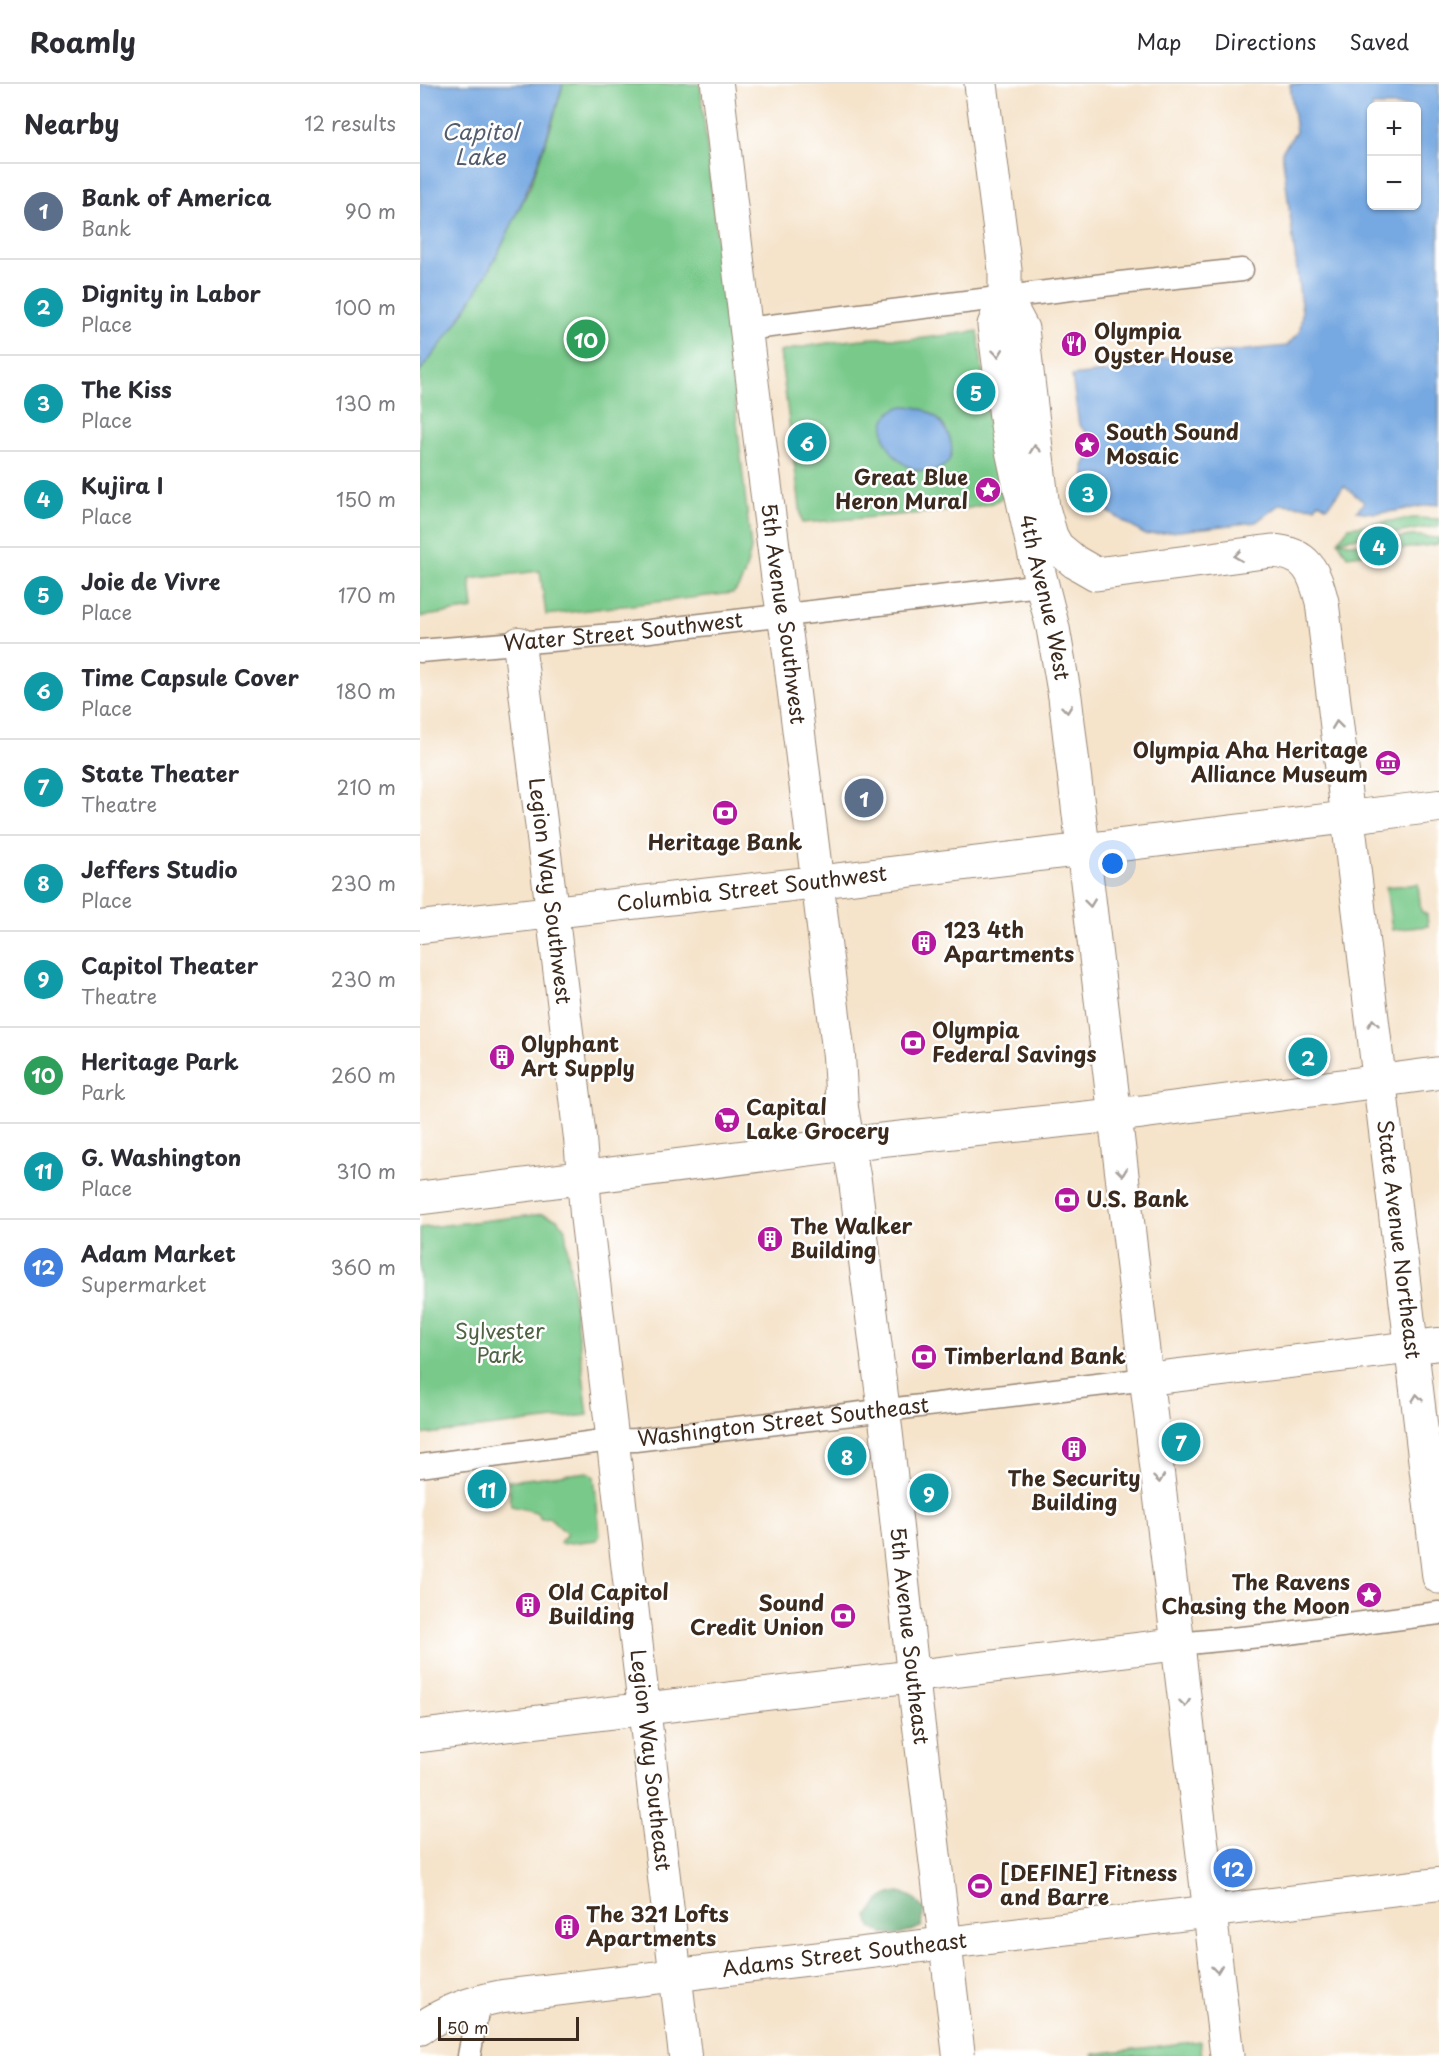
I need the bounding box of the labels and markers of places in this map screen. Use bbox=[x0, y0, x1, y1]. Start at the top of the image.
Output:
place label: Olympia Oyster House bbox=[1094, 314, 1233, 370]
pin: 10 bbox=[566, 316, 606, 362]
restaurant icon: Olympia Oyster House bbox=[1059, 329, 1089, 359]
pin: 5 bbox=[956, 370, 996, 414]
place label: South Sound Mosaic bbox=[1106, 415, 1239, 471]
pin: 6 bbox=[788, 420, 826, 464]
place icon: South Sound Mosaic bbox=[1072, 430, 1102, 460]
place label: Great Blue Heron Mural bbox=[835, 460, 968, 516]
pin: 3 bbox=[1068, 470, 1108, 516]
place icon: Great Blue Heron Mural bbox=[973, 475, 1003, 505]
pin: 4 bbox=[1360, 524, 1398, 568]
place label: Olympia Aha Heritage Alliance Museum bbox=[1133, 733, 1368, 789]
museum icon: Olympia Aha Heritage Alliance Museum bbox=[1373, 748, 1403, 778]
pin: 1 bbox=[844, 776, 884, 820]
bank icon: Heritage Bank bbox=[710, 798, 740, 828]
place label: Heritage Bank bbox=[648, 825, 802, 857]
place label: 123 4th Apartments bbox=[944, 913, 1074, 969]
building icon: 123 4th Apartments bbox=[909, 928, 939, 958]
place label: Olympia Federal Savings bbox=[932, 1013, 1096, 1069]
place label: Olyphant Art Supply bbox=[520, 1027, 635, 1083]
bank icon: Olympia Federal Savings bbox=[898, 1028, 928, 1058]
pin: 2 bbox=[1288, 1034, 1328, 1080]
building icon: Olyphant Art Supply bbox=[487, 1042, 517, 1072]
place label: Capital Lake Grocery bbox=[746, 1090, 889, 1146]
supermarket icon: Capital Lake Grocery bbox=[712, 1105, 742, 1135]
place label: U.S. Bank bbox=[1086, 1182, 1189, 1214]
bank icon: U.S. Bank bbox=[1052, 1185, 1082, 1215]
place label: The Walker Building bbox=[790, 1209, 913, 1265]
building icon: The Walker Building bbox=[755, 1224, 785, 1254]
place label: Timberland Bank bbox=[944, 1339, 1126, 1371]
bank icon: Timberland Bank bbox=[909, 1342, 939, 1372]
pin: 7 bbox=[1162, 1420, 1200, 1464]
pin: 8 bbox=[828, 1434, 866, 1478]
building icon: The Security Building bbox=[1059, 1434, 1089, 1464]
place label: The Security Building bbox=[1007, 1461, 1141, 1517]
pin: 11 bbox=[468, 1466, 506, 1512]
pin: 9 bbox=[910, 1470, 948, 1516]
place label: The Ravens Chasing the Moon bbox=[1161, 1565, 1350, 1621]
place label: Old Capitol Building bbox=[548, 1575, 669, 1631]
place icon: The Ravens Chasing the Moon bbox=[1354, 1580, 1384, 1610]
place label: Sound Credit Union bbox=[690, 1586, 824, 1642]
building icon: Old Capitol Building bbox=[513, 1590, 543, 1620]
bank icon: Sound Credit Union bbox=[828, 1601, 858, 1631]
pin: 12 bbox=[1214, 1846, 1252, 1890]
place label: [DEFINE] Fitness and Barre bbox=[1000, 1856, 1177, 1912]
sports icon: [DEFINE] Fitness and Barre bbox=[965, 1871, 995, 1901]
place label: The 321 Lofts Apartments bbox=[586, 1897, 729, 1953]
building icon: The 321 Lofts Apartments bbox=[552, 1912, 582, 1942]

